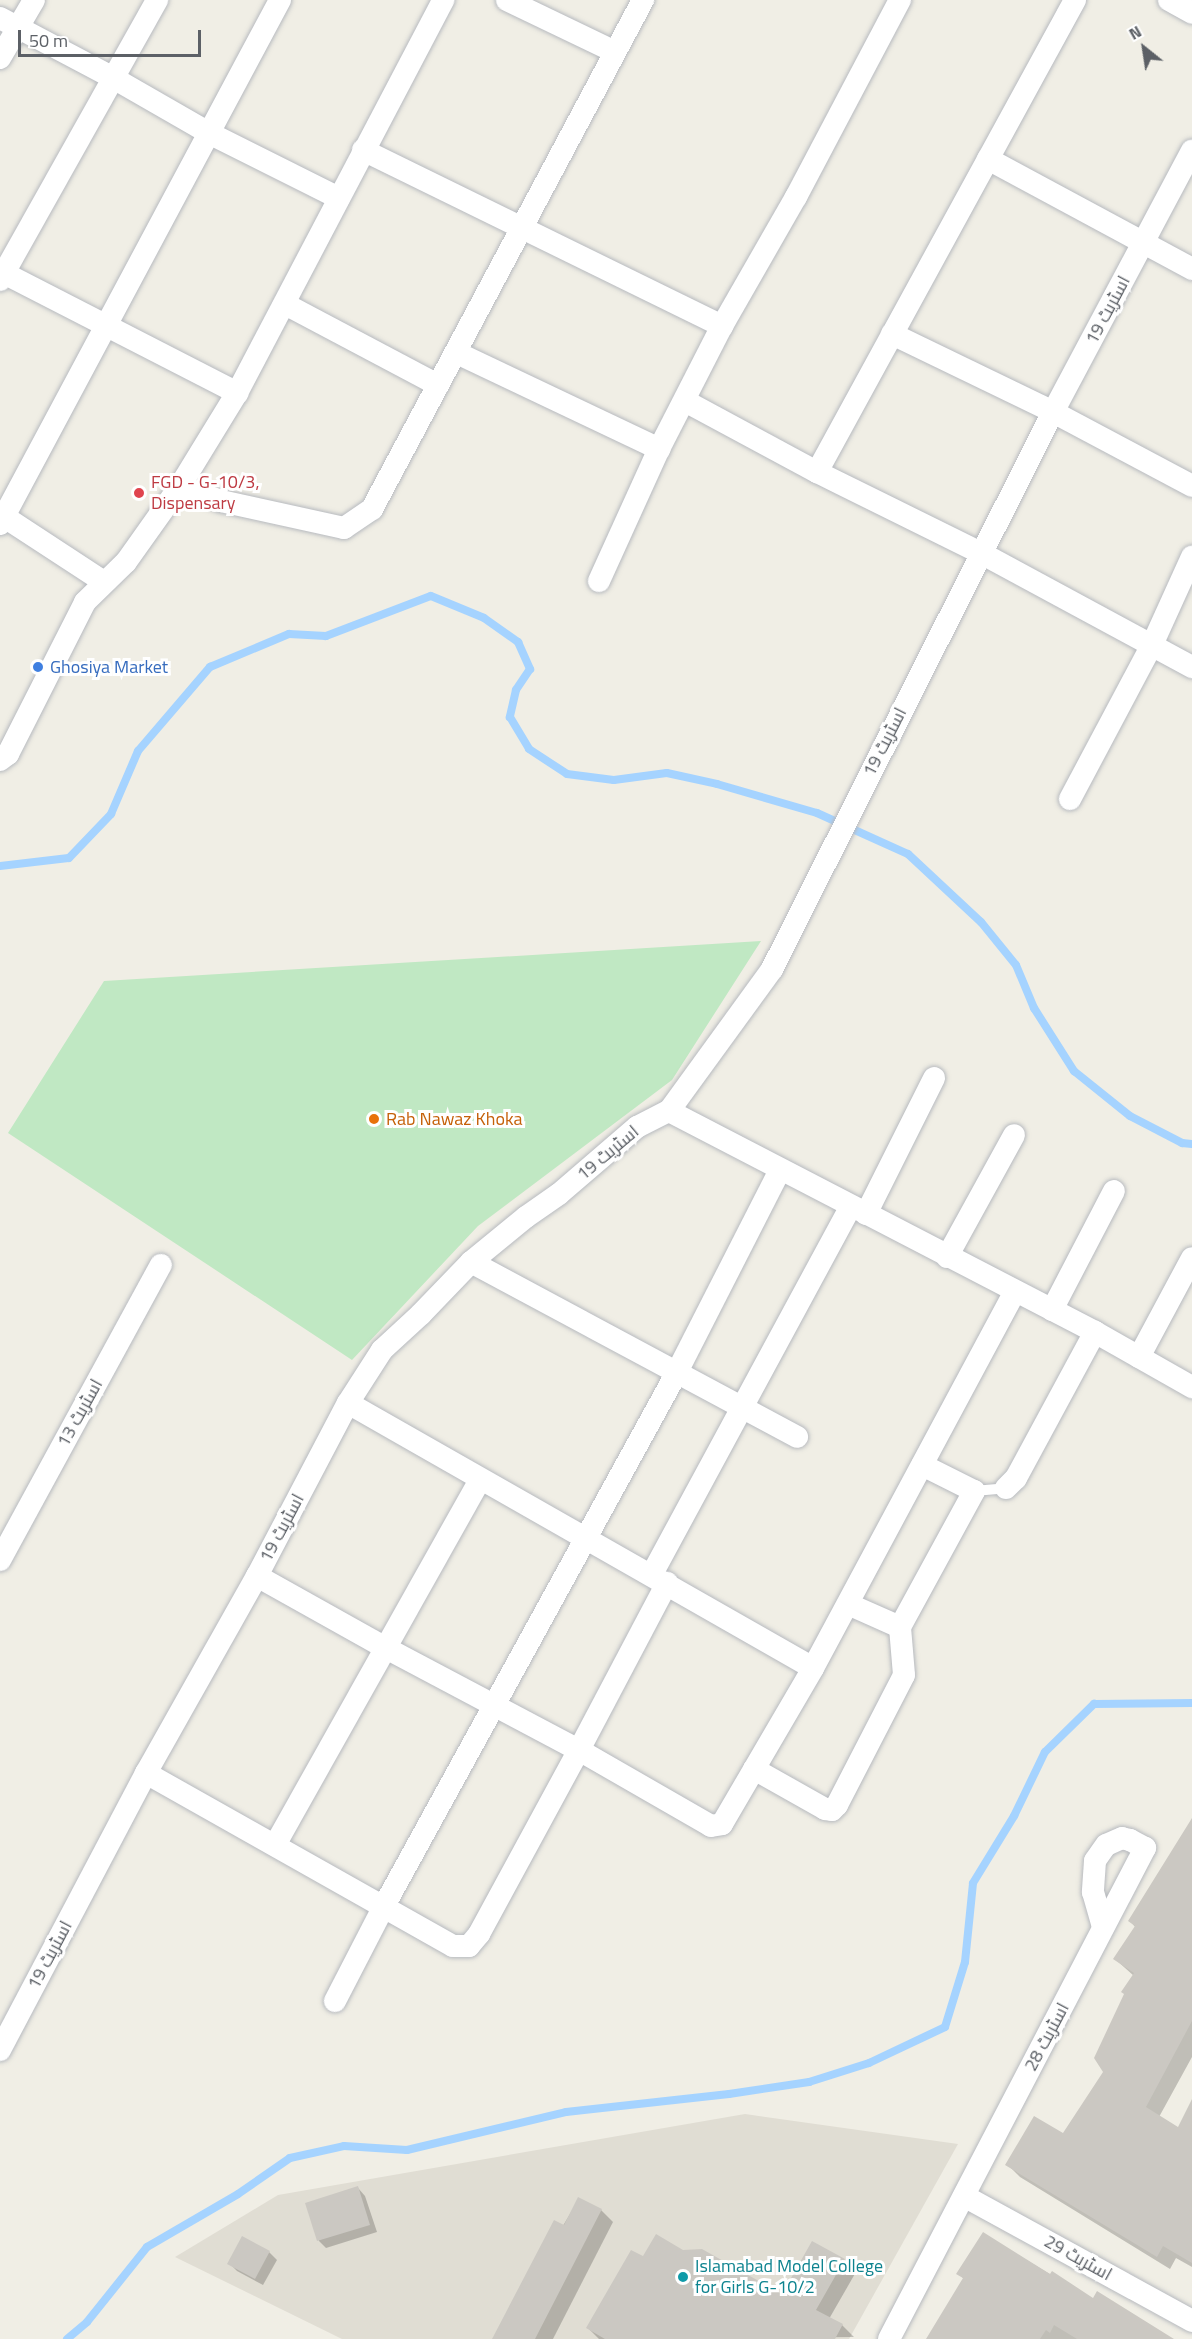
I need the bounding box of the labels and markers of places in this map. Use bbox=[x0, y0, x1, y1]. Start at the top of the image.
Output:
place label: FGD - G-10/3, Dispensary bbox=[151, 472, 259, 514]
marker: FGD - G-10/3, Dispensary bbox=[132, 486, 146, 500]
place label: Ghosiya Market bbox=[50, 656, 168, 678]
marker: Ghosiya Market bbox=[31, 660, 45, 674]
place label: Rab Nawaz Khoka bbox=[386, 1108, 523, 1130]
marker: Rab Nawaz Khoka bbox=[367, 1112, 381, 1126]
place label: Islamabad Model College for Girls G-10/2 bbox=[695, 2256, 883, 2298]
marker: Islamabad Model College for Girls G-10/2 bbox=[676, 2270, 690, 2284]

